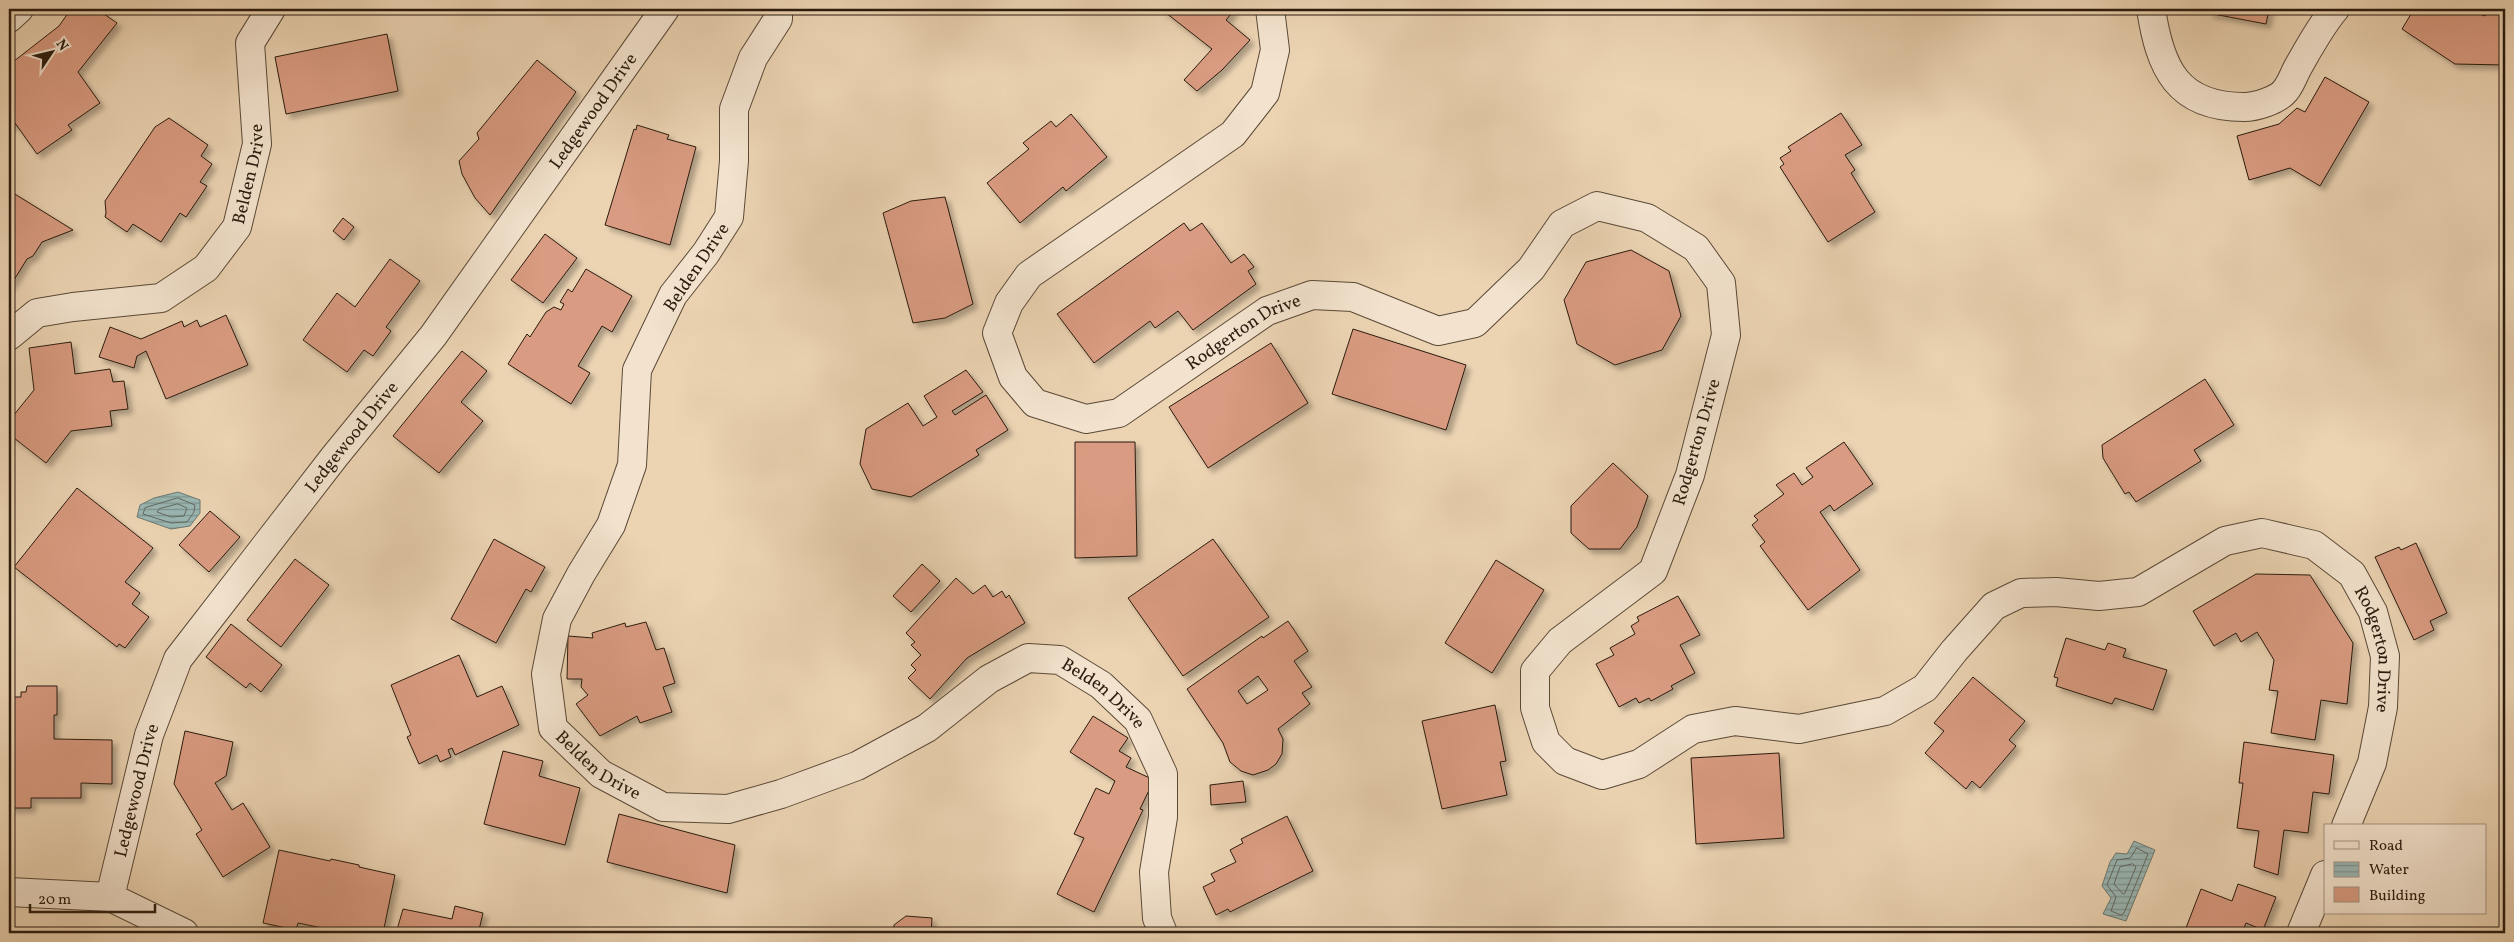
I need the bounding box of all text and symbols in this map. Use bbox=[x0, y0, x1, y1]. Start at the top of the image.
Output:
north arrow bbox=[28, 28, 78, 78]
text: N bbox=[51, 36, 72, 55]
street label: Ledgewood Drive bbox=[544, 49, 644, 175]
street label: Belden Drive bbox=[227, 123, 271, 227]
street label: Belden Drive bbox=[658, 219, 736, 317]
street label: Rodgerton Drive bbox=[1181, 289, 1304, 377]
street label: Rodgerton Drive bbox=[1667, 376, 1728, 509]
street label: Ledgewood Drive bbox=[300, 377, 405, 499]
street label: Rodgerton Drive bbox=[2347, 582, 2396, 715]
street label: Belden Drive bbox=[1056, 653, 1151, 733]
street label: Ledgewood Drive bbox=[109, 720, 166, 860]
street label: Belden Drive bbox=[549, 726, 645, 807]
legend bbox=[2324, 824, 2486, 914]
text: Road bbox=[2369, 836, 2403, 857]
text: Water bbox=[2369, 860, 2409, 881]
scale bar bbox=[30, 882, 155, 914]
text: Building bbox=[2369, 886, 2426, 907]
text: 20 m bbox=[38, 890, 71, 911]

